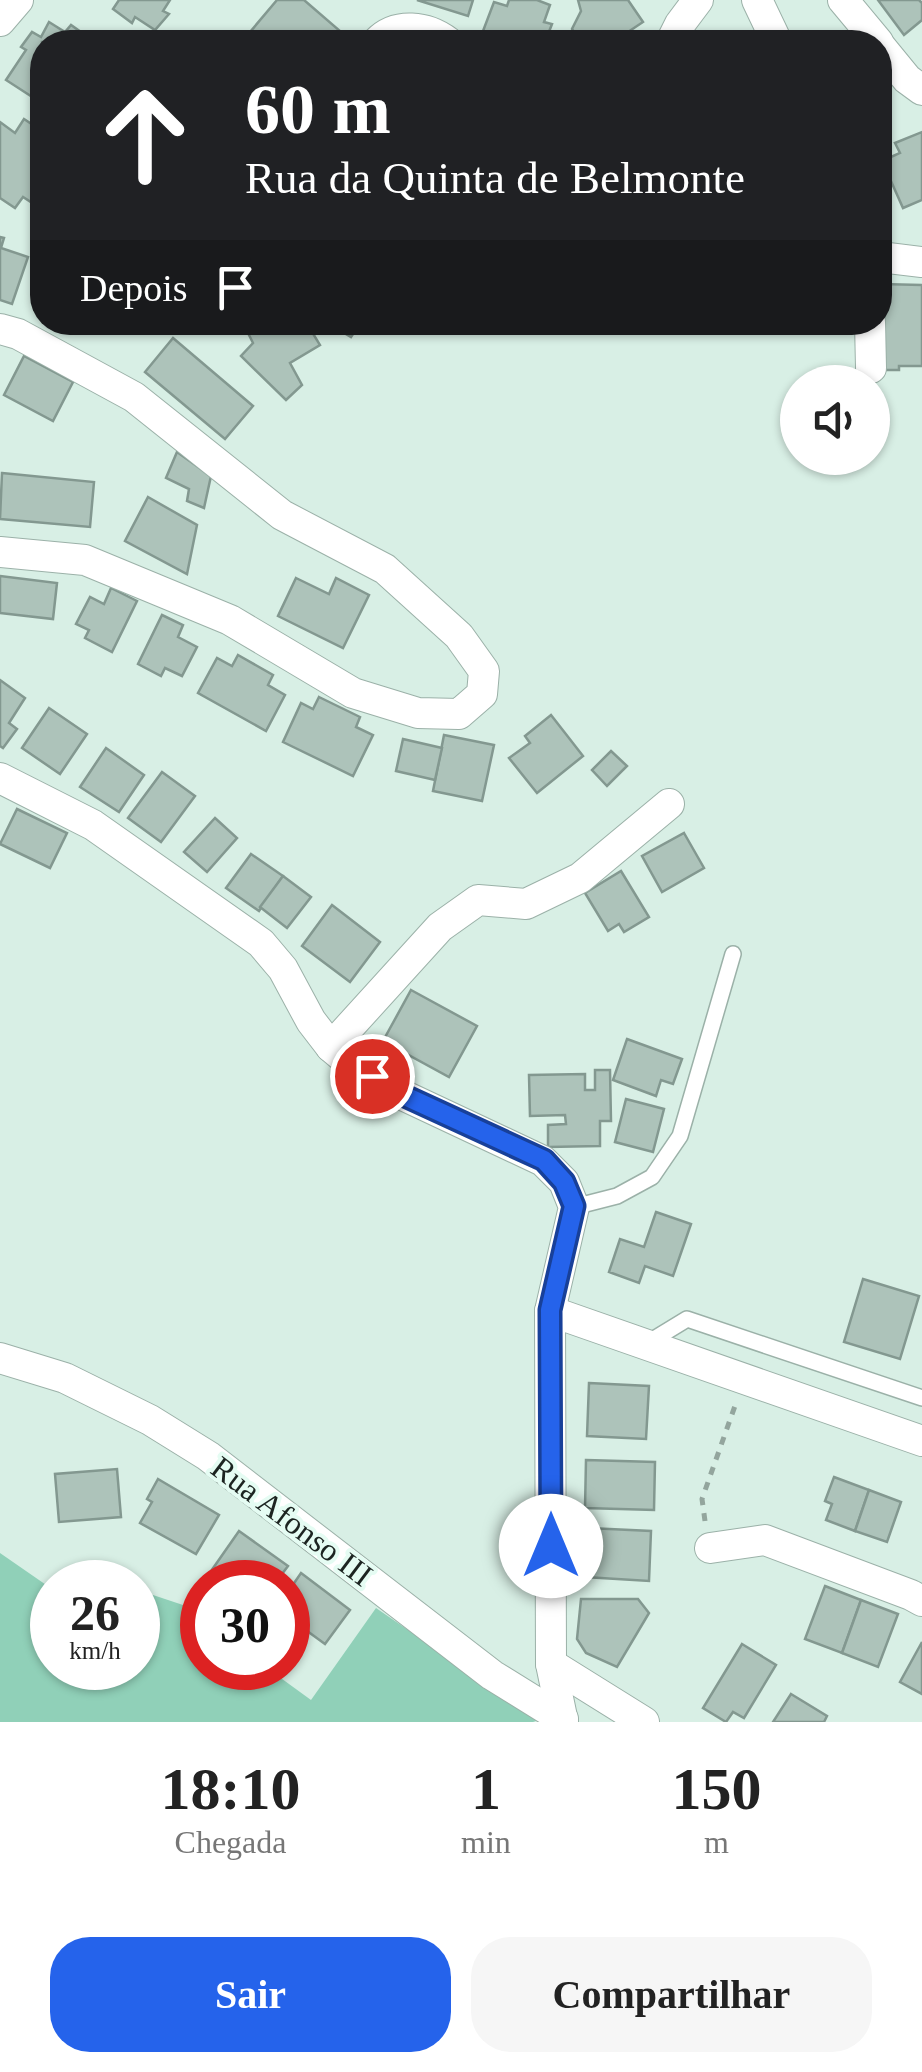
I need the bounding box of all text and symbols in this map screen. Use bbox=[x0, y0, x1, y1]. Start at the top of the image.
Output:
icon: ahead bbox=[80, 70, 210, 200]
text: 60 m bbox=[245, 71, 391, 148]
text: Rua da Quinta de Belmonte bbox=[245, 153, 745, 203]
icon: arrive bbox=[208, 260, 263, 315]
text: Depois bbox=[80, 267, 188, 309]
map controls bbox=[780, 365, 890, 475]
button: sound bbox=[780, 365, 890, 475]
pin bbox=[330, 1034, 415, 1119]
icon: arrive bbox=[345, 1049, 400, 1104]
street label: Rua Afonso III bbox=[205, 1449, 379, 1593]
position arrow bbox=[499, 1494, 603, 1598]
speed limit sign: 30 bbox=[180, 1560, 310, 1690]
text: 26 bbox=[70, 1585, 120, 1641]
text: km/h bbox=[69, 1637, 121, 1664]
text: 18:10 bbox=[161, 1756, 301, 1822]
text: 1 bbox=[471, 1756, 501, 1822]
text: 150 bbox=[671, 1756, 761, 1822]
text: Chegada bbox=[175, 1824, 287, 1860]
text: min bbox=[461, 1824, 511, 1860]
text: m bbox=[704, 1824, 729, 1860]
button: Sair bbox=[50, 1937, 451, 2052]
button: Compartilhar bbox=[471, 1937, 872, 2052]

